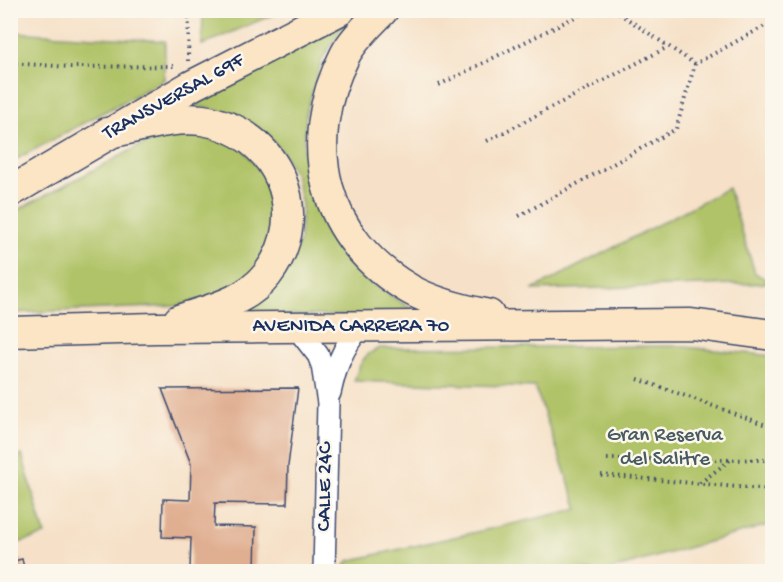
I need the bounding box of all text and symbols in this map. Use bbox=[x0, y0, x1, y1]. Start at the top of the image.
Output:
street label: TRANSVERSAL 69F bbox=[98, 48, 250, 148]
street label: AVENIDA CARRERA 70 bbox=[252, 315, 450, 340]
park label: Gran Reserva del Salitre bbox=[607, 424, 724, 473]
street label: CALLE 24C bbox=[313, 441, 339, 532]

